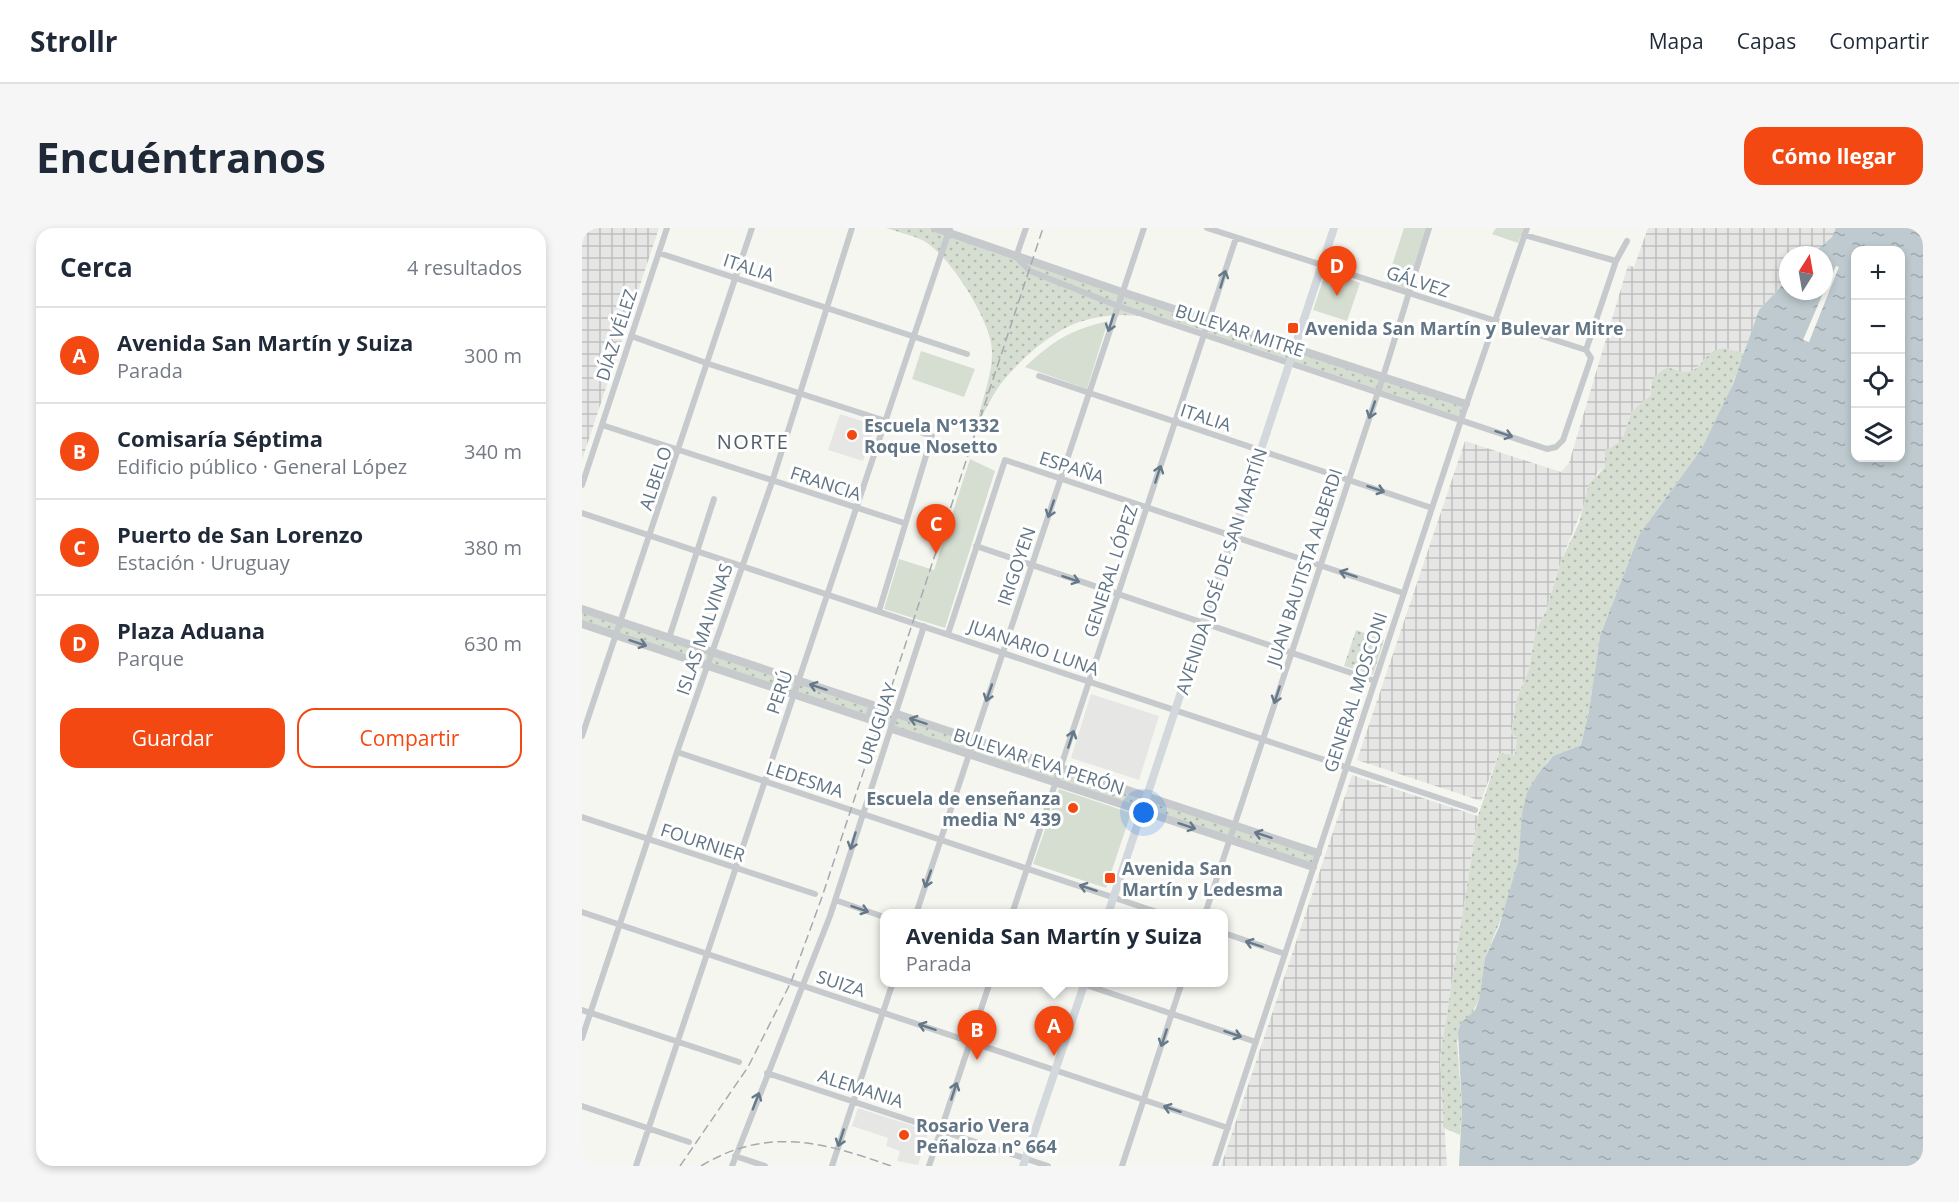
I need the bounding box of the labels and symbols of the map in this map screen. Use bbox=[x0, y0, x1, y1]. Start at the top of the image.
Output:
north arrow bbox=[1779, 246, 1833, 300]
pin: D bbox=[1318, 247, 1356, 296]
street label: ITALIA bbox=[720, 248, 778, 287]
street label: GÁLVEZ bbox=[1383, 260, 1453, 302]
one-way arrow bbox=[1218, 270, 1229, 289]
street label: DÍAZ VÉLEZ bbox=[590, 286, 642, 384]
street label: BULEVAR MITRE bbox=[1172, 298, 1308, 362]
one-way arrow bbox=[1105, 313, 1116, 332]
place label: Avenida San Martín y Bulevar Mitre bbox=[1305, 316, 1624, 340]
marker: Avenida San Martín y Bulevar Mitre bbox=[1286, 321, 1300, 335]
street label: ITALIA bbox=[1177, 398, 1235, 437]
one-way arrow bbox=[1365, 400, 1376, 419]
place label: Escuela N°1332 Roque Nosetto bbox=[864, 413, 999, 458]
district label: NORTE bbox=[717, 428, 789, 455]
marker: Escuela N°1332 Roque Nosetto bbox=[845, 428, 859, 442]
one-way arrow bbox=[1494, 430, 1513, 441]
street label: ALBELO bbox=[633, 443, 677, 513]
street label: ESPAÑA bbox=[1036, 445, 1108, 489]
street label: AVENIDA JOSÉ DE SAN MARTÍN bbox=[1170, 445, 1272, 697]
street label: FRANCIA bbox=[788, 460, 865, 506]
one-way arrow bbox=[1154, 465, 1165, 484]
street label: JUAN BAUTISTA ALBERDI bbox=[1260, 465, 1347, 671]
one-way arrow bbox=[1366, 485, 1385, 496]
one-way arrow bbox=[1045, 499, 1056, 518]
street label: GENERAL LÓPEZ bbox=[1077, 502, 1143, 640]
pin: C bbox=[916, 504, 956, 554]
street label: IRIGOYEN bbox=[991, 523, 1041, 609]
street label: ISLAS MALVINAS bbox=[670, 560, 738, 698]
one-way arrow bbox=[1339, 568, 1358, 579]
one-way arrow bbox=[1061, 575, 1080, 586]
street label: GENERAL MOSCONI bbox=[1318, 609, 1392, 775]
street label: JUANARIO LUNA bbox=[964, 613, 1103, 681]
one-way arrow bbox=[628, 638, 647, 649]
street label: PERÚ bbox=[760, 667, 798, 717]
street label: URUGUAY bbox=[852, 679, 902, 768]
one-way arrow bbox=[809, 680, 828, 691]
one-way arrow bbox=[982, 683, 993, 702]
one-way arrow bbox=[1271, 685, 1282, 704]
one-way arrow bbox=[909, 715, 928, 726]
street label: BULEVAR EVA PERÓN bbox=[950, 722, 1128, 800]
one-way arrow bbox=[1066, 729, 1077, 748]
street label: LEDESMA bbox=[763, 755, 847, 803]
place label: Escuela de enseñanza media N° 439 bbox=[866, 786, 1061, 831]
your location bbox=[1129, 798, 1158, 827]
marker: Escuela de enseñanza media N° 439 bbox=[1066, 801, 1080, 815]
street label: FOURNIER bbox=[658, 817, 748, 867]
one-way arrow bbox=[1177, 821, 1196, 832]
one-way arrow bbox=[1254, 828, 1273, 839]
one-way arrow bbox=[847, 831, 858, 850]
place label: Avenida San Martín y Ledesma bbox=[1122, 856, 1283, 901]
one-way arrow bbox=[921, 869, 932, 888]
marker: Avenida San Martín y Ledesma bbox=[1103, 871, 1117, 885]
one-way arrow bbox=[1079, 882, 1098, 893]
one-way arrow bbox=[850, 904, 869, 915]
one-way arrow bbox=[1245, 937, 1264, 948]
street label: SUIZA bbox=[814, 964, 869, 1002]
pin: A bbox=[1034, 1006, 1074, 1056]
pin: B bbox=[958, 1010, 996, 1060]
one-way arrow bbox=[918, 1021, 937, 1032]
one-way arrow bbox=[1158, 1028, 1169, 1047]
one-way arrow bbox=[1223, 1030, 1241, 1041]
street label: ALEMANIA bbox=[815, 1063, 907, 1113]
one-way arrow bbox=[950, 1082, 961, 1100]
one-way arrow bbox=[751, 1092, 762, 1111]
one-way arrow bbox=[1163, 1103, 1182, 1114]
place label: Rosario Vera Peñaloza n° 664 bbox=[916, 1113, 1057, 1158]
one-way arrow bbox=[835, 1128, 846, 1147]
marker: Rosario Vera Peñaloza n° 664 bbox=[897, 1128, 911, 1142]

